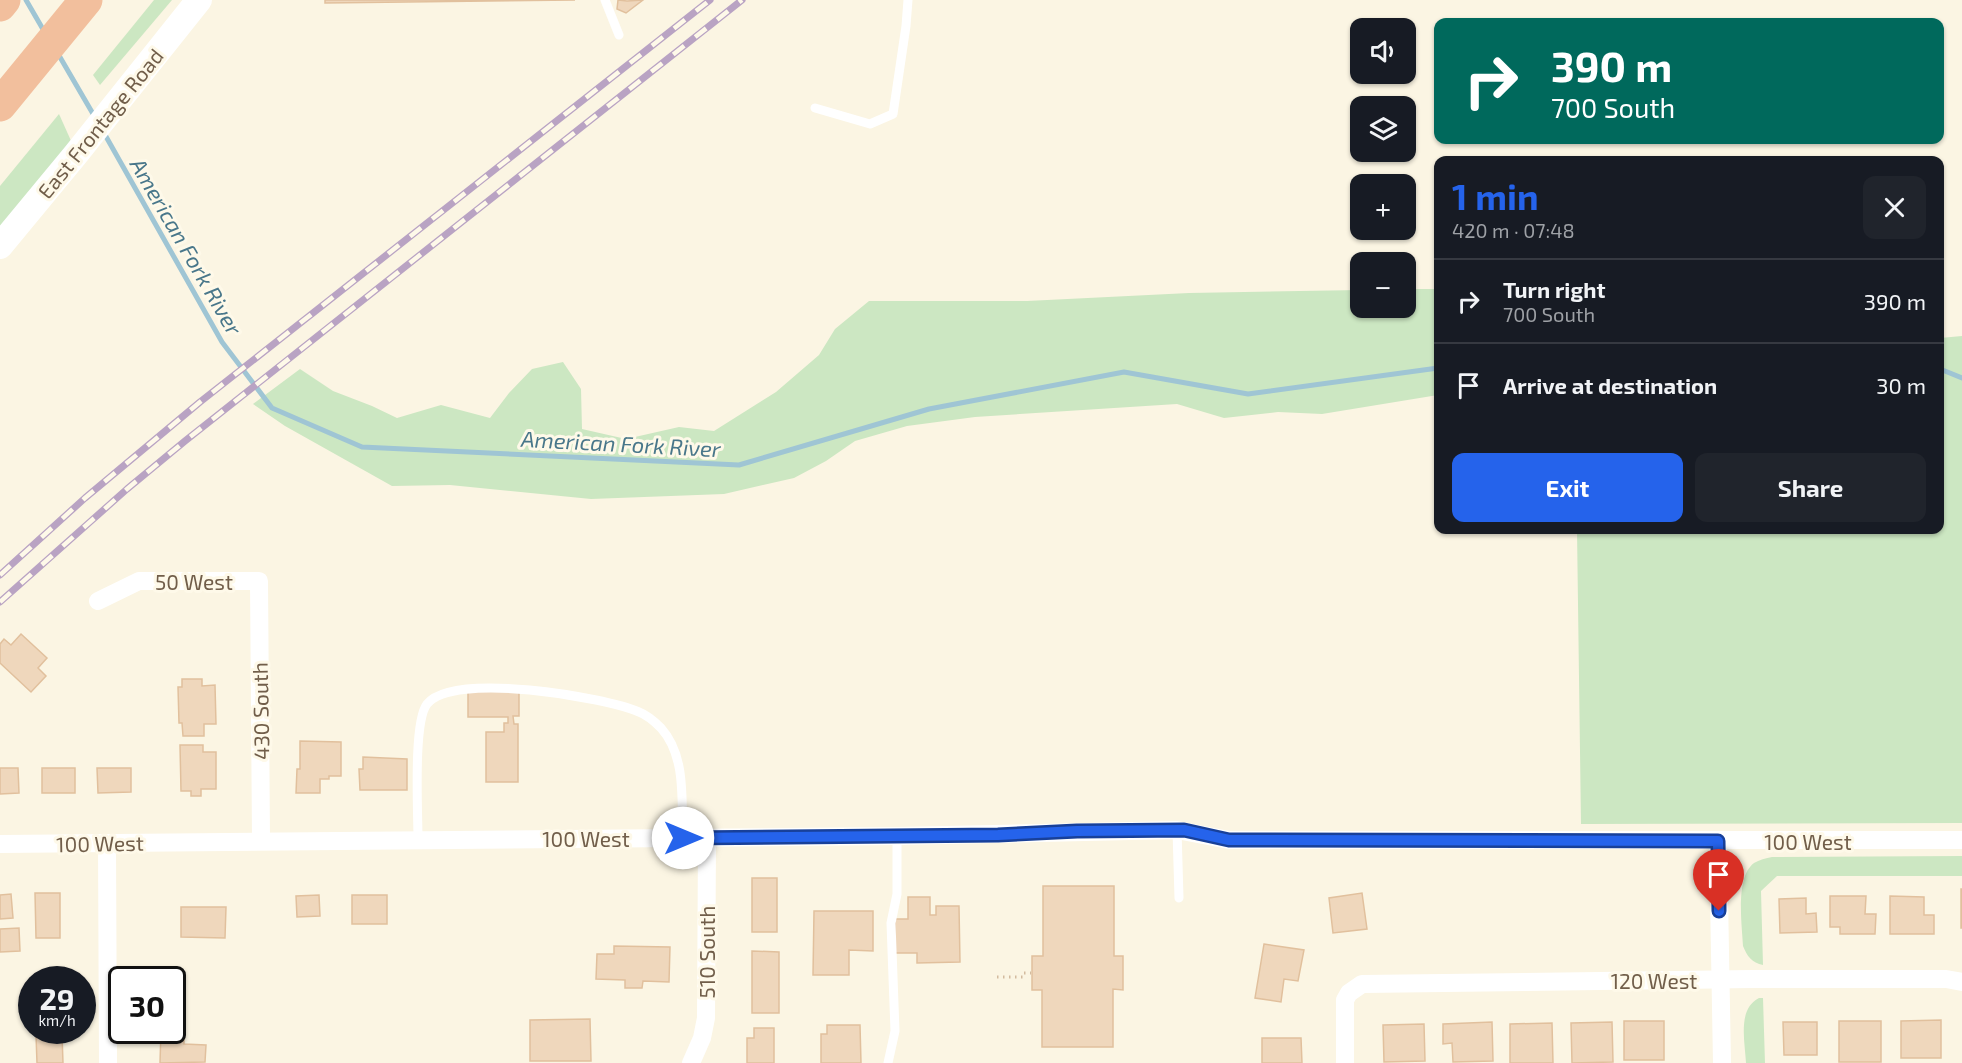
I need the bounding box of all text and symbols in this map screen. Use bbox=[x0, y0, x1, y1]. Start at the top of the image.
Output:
map controls bbox=[1350, 18, 1416, 318]
button: sound bbox=[1350, 18, 1416, 84]
text: 390 m bbox=[1551, 40, 1672, 90]
icon: right bbox=[1452, 42, 1530, 120]
street label: East Frontage Road bbox=[32, 43, 168, 203]
text: 700 South bbox=[1551, 91, 1675, 123]
button: layers bbox=[1350, 96, 1416, 162]
water label: American Fork River bbox=[125, 152, 249, 340]
button: + bbox=[1350, 174, 1416, 240]
text: 1 min bbox=[1452, 174, 1539, 217]
button: close bbox=[1863, 176, 1926, 239]
text: 420 m · 07:48 bbox=[1452, 218, 1575, 242]
button: − bbox=[1350, 252, 1416, 318]
text: Turn right bbox=[1503, 276, 1605, 302]
icon: right bbox=[1452, 285, 1485, 318]
text: 390 m bbox=[1864, 288, 1926, 314]
text: 700 South bbox=[1503, 302, 1595, 326]
icon: arrive bbox=[1452, 369, 1485, 402]
text: Arrive at destination bbox=[1503, 372, 1717, 398]
text: 30 m bbox=[1876, 372, 1926, 398]
water label: American Fork River bbox=[520, 425, 723, 461]
button: Exit bbox=[1452, 453, 1683, 522]
button: Share bbox=[1695, 453, 1926, 522]
street label: 50 West bbox=[155, 569, 233, 594]
street label: 430 South bbox=[247, 662, 273, 760]
position arrow bbox=[651, 806, 715, 870]
street label: 100 West bbox=[542, 826, 630, 851]
street label: 100 West bbox=[1764, 829, 1852, 854]
street label: 100 West bbox=[56, 830, 144, 856]
pin bbox=[1693, 849, 1744, 911]
icon: arrive bbox=[1702, 858, 1735, 891]
street label: 510 South bbox=[694, 906, 719, 998]
speed limit sign: 30 bbox=[108, 966, 186, 1044]
street label: 120 West bbox=[1611, 968, 1697, 993]
text: 29 bbox=[39, 980, 75, 1016]
text: km/h bbox=[38, 1011, 76, 1029]

